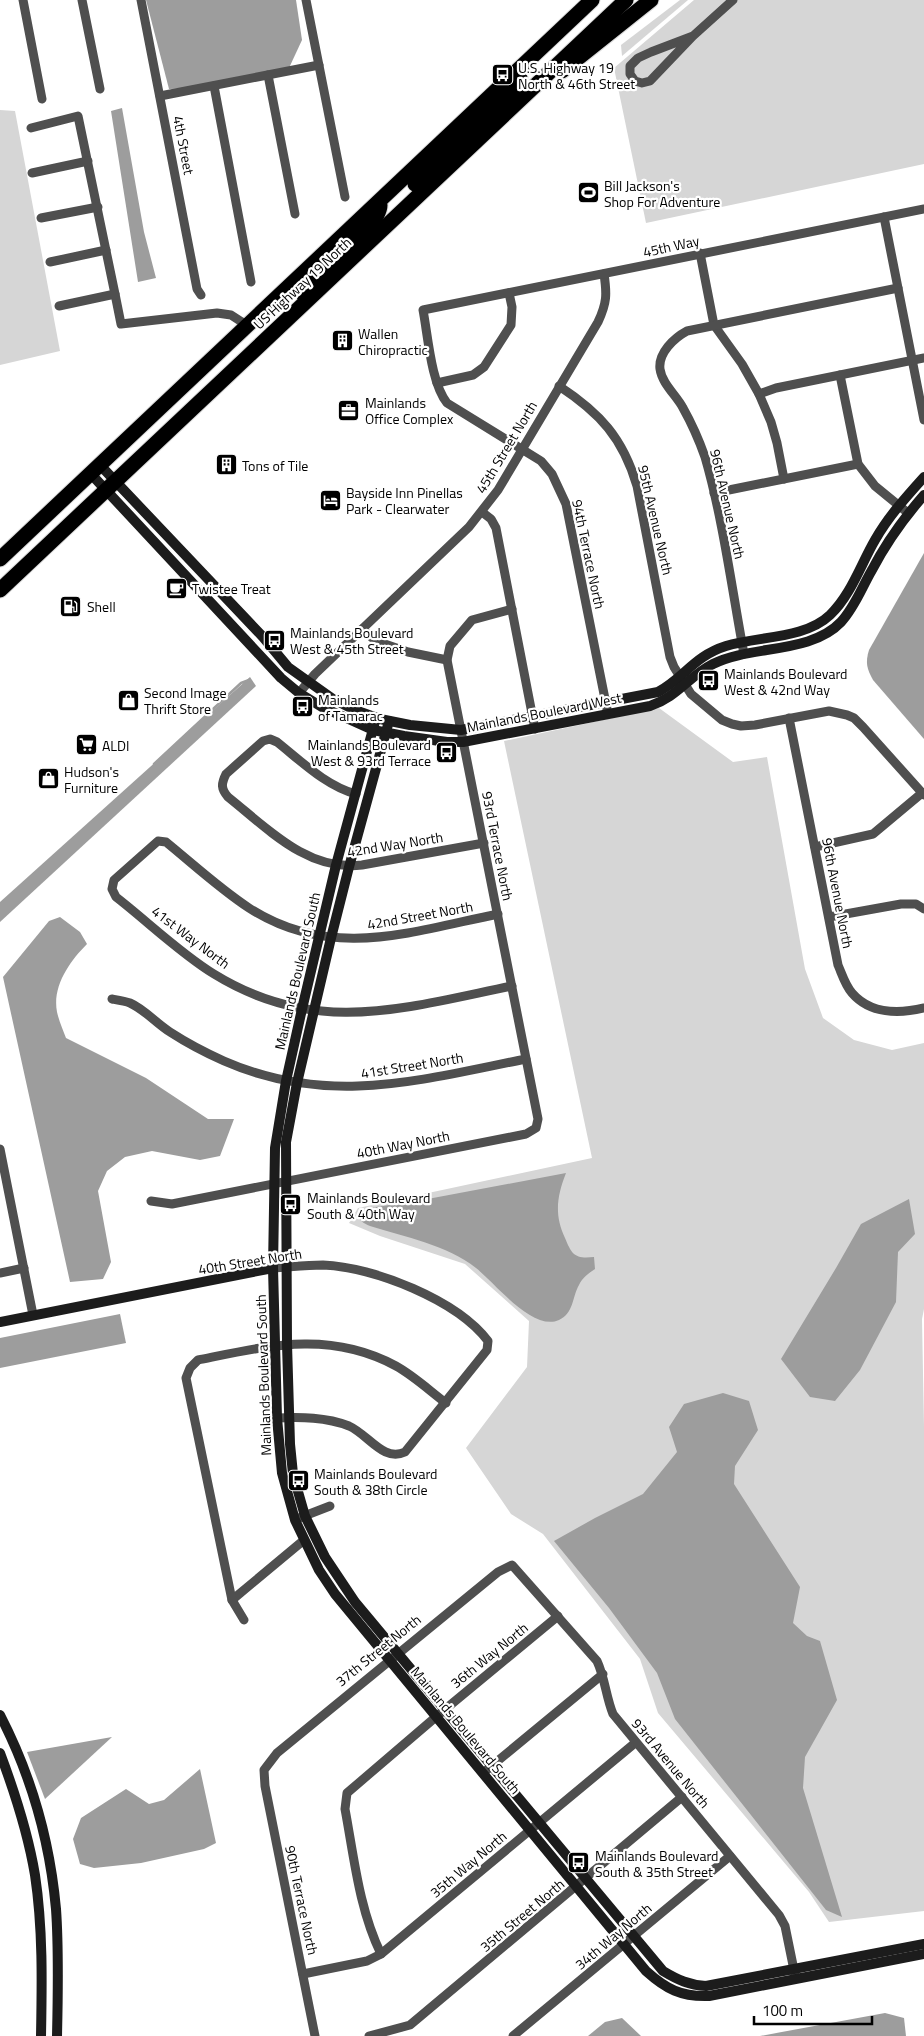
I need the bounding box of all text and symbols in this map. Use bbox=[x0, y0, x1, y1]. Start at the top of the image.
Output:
place label: U.S. Highway 19 North & 46th Street bbox=[518, 57, 635, 94]
bus stop icon: U.S. Highway 19 North & 46th Street bbox=[490, 63, 514, 87]
street label: 4th Street bbox=[168, 114, 200, 176]
place label: Bill Jackson's Shop For Adventure bbox=[604, 175, 720, 212]
sports icon: Bill Jackson's Shop For Adventure bbox=[576, 181, 600, 205]
street label: 45th Way bbox=[641, 230, 701, 262]
street label: US Highway 19 North bbox=[248, 232, 356, 334]
place label: Wallen Chiropractic bbox=[358, 323, 428, 360]
building icon: Wallen Chiropractic bbox=[330, 329, 354, 353]
place label: Mainlands Office Complex bbox=[365, 392, 454, 429]
street label: 45th Street North bbox=[470, 397, 542, 497]
office icon: Mainlands Office Complex bbox=[337, 398, 361, 422]
street label: 96th Avenue North bbox=[705, 447, 751, 561]
building icon: Tons of Tile bbox=[214, 453, 238, 477]
place label: Tons of Tile bbox=[242, 455, 308, 476]
street label: 95th Avenue North bbox=[633, 463, 679, 577]
place label: Bayside Inn Pinellas Park - Clearwater bbox=[346, 482, 463, 519]
hotel icon: Bayside Inn Pinellas Park - Clearwater bbox=[318, 488, 342, 512]
street label: 94th Terrace North bbox=[567, 497, 611, 611]
cafe icon: Twistee Treat bbox=[164, 576, 188, 600]
place label: Twistee Treat bbox=[192, 578, 271, 599]
fuel station icon: Shell bbox=[59, 594, 83, 618]
place label: Shell bbox=[87, 596, 116, 617]
place label: Mainlands Boulevard West & 45th Street bbox=[290, 622, 413, 659]
bus stop icon: Mainlands Boulevard West & 45th Street bbox=[262, 628, 286, 652]
place label: Mainlands Boulevard West & 42nd Way bbox=[724, 663, 847, 700]
bus stop icon: Mainlands Boulevard West & 42nd Way bbox=[696, 669, 720, 693]
place label: Second Image Thrift Store bbox=[144, 682, 227, 719]
street label: Mainlands Boulevard West bbox=[465, 687, 623, 737]
shop icon: Second Image Thrift Store bbox=[116, 688, 140, 712]
place label: Mainlands of Tamarac bbox=[318, 689, 383, 726]
bus stop icon: Mainlands of Tamarac bbox=[290, 695, 314, 719]
supermarket icon: ALDI bbox=[74, 733, 98, 757]
place label: Mainlands Boulevard West & 93rd Terrace bbox=[308, 734, 431, 771]
place label: ALDI bbox=[102, 735, 130, 756]
bus stop icon: Mainlands Boulevard West & 93rd Terrace bbox=[435, 740, 459, 764]
place label: Hudson's Furniture bbox=[64, 761, 119, 798]
shop icon: Hudson's Furniture bbox=[36, 767, 60, 791]
street label: 93rd Terrace North bbox=[477, 790, 519, 902]
street label: 42nd Way North bbox=[346, 826, 444, 862]
street label: 96th Avenue North bbox=[817, 836, 859, 950]
street label: Mainlands Boulevard South bbox=[269, 890, 325, 1052]
street label: 42nd Street North bbox=[366, 895, 474, 935]
street label: 41st Way North bbox=[147, 901, 235, 973]
street label: 41st Street North bbox=[359, 1047, 465, 1083]
street label: 40th Way North bbox=[355, 1125, 451, 1163]
place label: Mainlands Boulevard South & 40th Way bbox=[307, 1187, 430, 1224]
bus stop icon: Mainlands Boulevard South & 40th Way bbox=[279, 1193, 303, 1217]
street label: 40th Street North bbox=[197, 1242, 303, 1280]
street label: Mainlands Boulevard South bbox=[250, 1294, 276, 1456]
place label: Mainlands Boulevard South & 38th Circle bbox=[314, 1463, 437, 1500]
bus stop icon: Mainlands Boulevard South & 38th Circle bbox=[286, 1469, 310, 1493]
street label: 37th Street North bbox=[331, 1609, 425, 1691]
street label: 36th Way North bbox=[446, 1617, 532, 1693]
street label: Mainlands Boulevard South bbox=[406, 1661, 526, 1799]
street label: 93rd Avenue North bbox=[627, 1713, 715, 1813]
street label: 35th Way North bbox=[425, 1826, 511, 1902]
street label: 90th Terrace North bbox=[280, 1843, 324, 1957]
place label: Mainlands Boulevard South & 35th Street bbox=[595, 1845, 718, 1882]
bus stop icon: Mainlands Boulevard South & 35th Street bbox=[567, 1851, 591, 1875]
street label: 35th Street North bbox=[475, 1873, 569, 1957]
street label: 34th Way North bbox=[570, 1898, 656, 1974]
scale bar bbox=[754, 1994, 872, 2026]
text: 100 m bbox=[762, 1999, 803, 2022]

